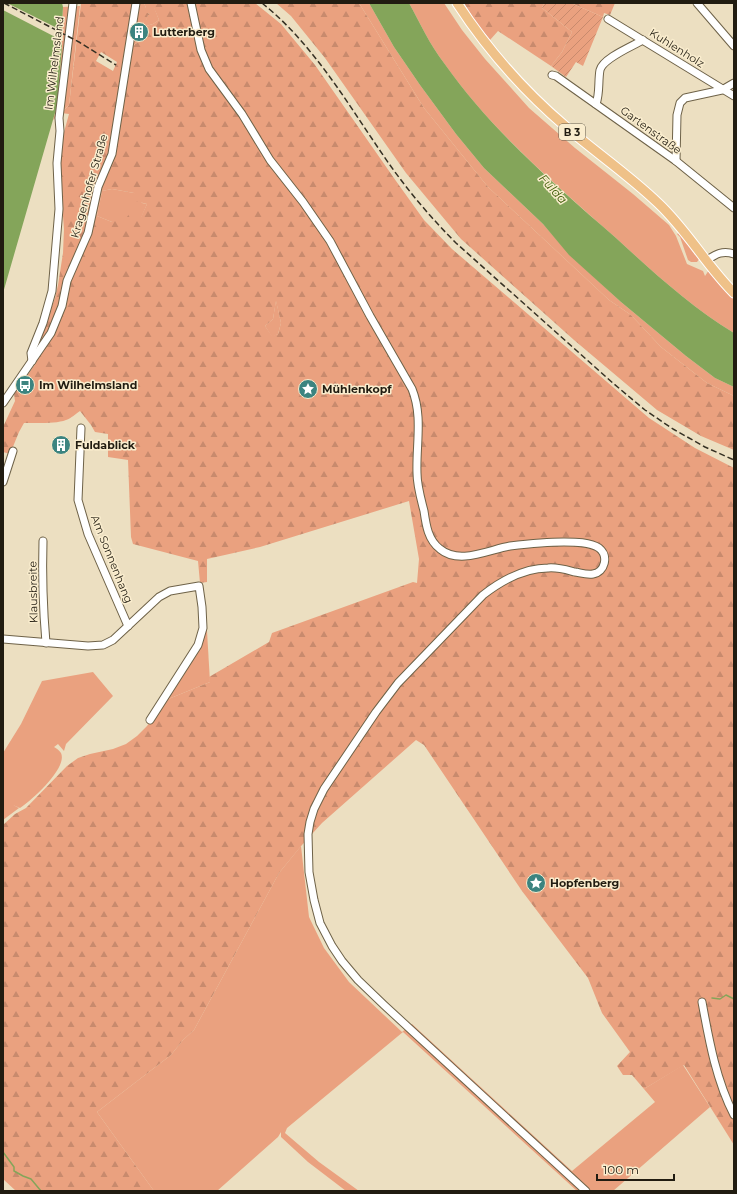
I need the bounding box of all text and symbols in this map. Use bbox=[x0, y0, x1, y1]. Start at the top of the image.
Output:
street label: Im Wilhelmsland bbox=[41, 15, 67, 111]
building icon: Lutterberg bbox=[128, 21, 150, 43]
place label: Lutterberg bbox=[153, 25, 215, 39]
street label: Kuhlenholz bbox=[647, 26, 707, 71]
street label: Gartenstraße bbox=[618, 103, 685, 157]
road number: B 3 bbox=[559, 124, 585, 140]
street label: Kragenhofer Straße bbox=[67, 132, 111, 240]
water label: Fulda bbox=[536, 171, 571, 207]
bus stop icon: Im Wilhelmsland bbox=[14, 374, 36, 396]
place label: Im Wilhelmsland bbox=[39, 378, 137, 392]
place icon: Mühlenkopf bbox=[297, 378, 319, 400]
place label: Mühlenkopf bbox=[322, 382, 392, 396]
building icon: Fuldablick bbox=[50, 434, 72, 456]
place label: Fuldablick bbox=[75, 438, 136, 452]
street label: Am Sonnenhang bbox=[88, 513, 136, 605]
street label: Klausbreite bbox=[25, 560, 41, 623]
place icon: Hopfenberg bbox=[525, 872, 547, 894]
place label: Hopfenberg bbox=[550, 876, 619, 890]
scale bar bbox=[597, 1156, 674, 1182]
text: 100 m bbox=[603, 1162, 639, 1177]

